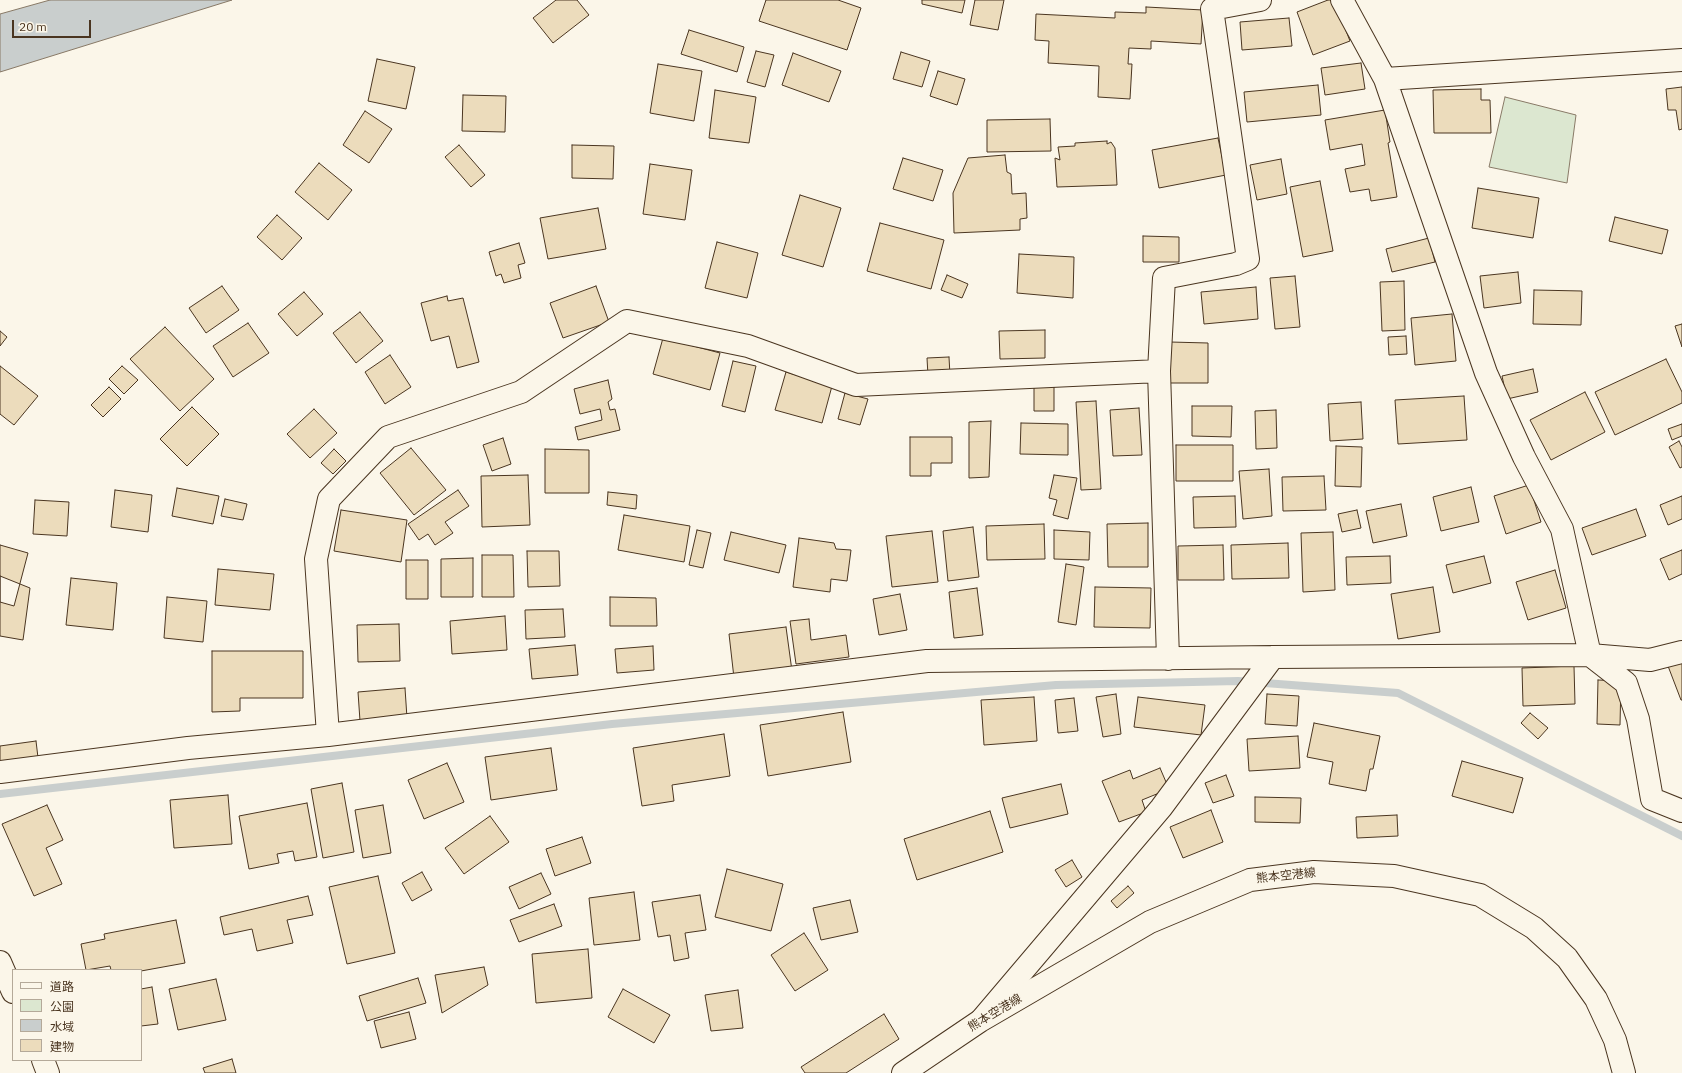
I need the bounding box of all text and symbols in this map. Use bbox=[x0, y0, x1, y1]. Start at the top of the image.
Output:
scale bar bbox=[14, 12, 93, 38]
text: 20 m bbox=[19, 19, 47, 34]
street label: 熊本空港線 bbox=[1255, 866, 1317, 886]
legend bbox=[12, 969, 142, 1061]
text: 道路 bbox=[50, 979, 74, 994]
street label: 熊本空港線 bbox=[966, 991, 1024, 1035]
text: 公園 bbox=[50, 999, 74, 1014]
text: 水域 bbox=[50, 1019, 74, 1034]
text: 建物 bbox=[50, 1039, 74, 1054]

